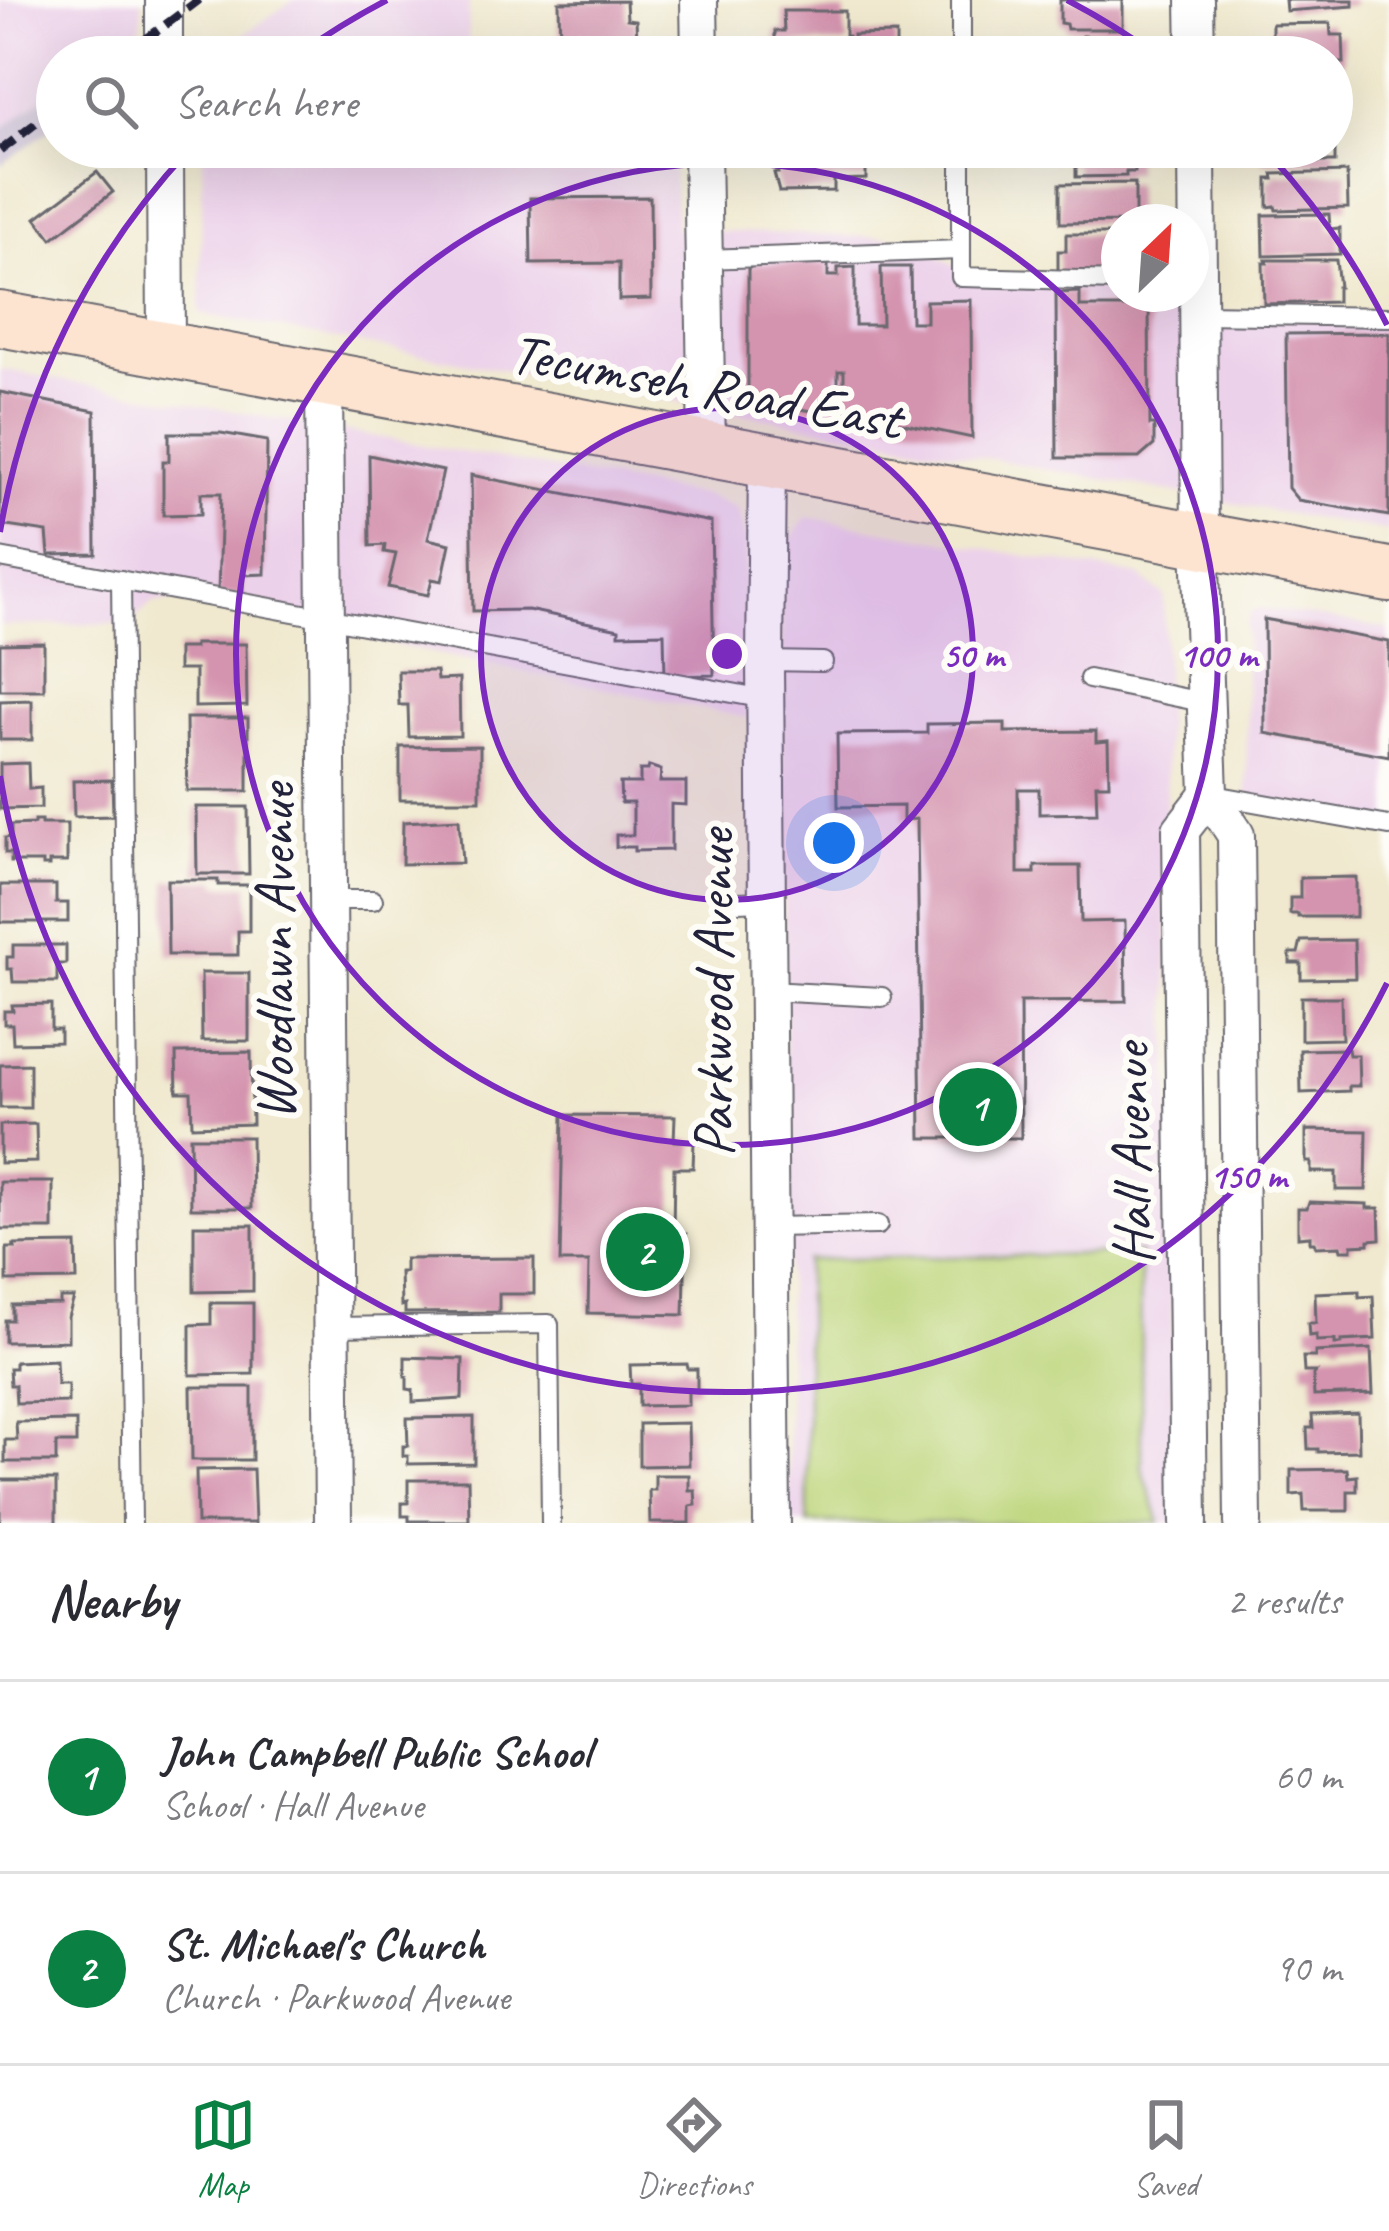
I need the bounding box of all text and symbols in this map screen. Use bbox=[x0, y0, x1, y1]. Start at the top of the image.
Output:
search box bbox=[36, 36, 1353, 168]
icon: search bbox=[78, 69, 144, 135]
text: Search here bbox=[174, 74, 357, 131]
north arrow bbox=[1101, 204, 1209, 312]
street label: Tecumseh Road East bbox=[505, 316, 912, 457]
text: 50 m bbox=[942, 632, 1007, 678]
text: 100 m bbox=[1179, 632, 1260, 678]
centre of rings bbox=[706, 633, 748, 675]
street label: Woodlawn Avenue bbox=[239, 780, 311, 1120]
your location bbox=[804, 813, 864, 873]
street label: Parkwood Avenue bbox=[678, 826, 750, 1157]
street label: Hall Avenue bbox=[1093, 1039, 1169, 1265]
pin: 1 bbox=[939, 1062, 1017, 1152]
text: 150 m bbox=[1209, 1153, 1290, 1199]
pin: 2 bbox=[606, 1207, 684, 1297]
text: Nearby bbox=[48, 1569, 176, 1633]
text: 2 results bbox=[1227, 1577, 1341, 1626]
text: John Campbell Public School bbox=[162, 1724, 590, 1781]
text: 1 bbox=[78, 1752, 96, 1801]
text: 60 m bbox=[1275, 1752, 1341, 1801]
text: School · Hall Avenue bbox=[162, 1781, 423, 1830]
text: St. Michael's Church bbox=[162, 1916, 485, 1973]
text: 2 bbox=[78, 1944, 96, 1993]
text: 90 m bbox=[1275, 1944, 1341, 1993]
text: Church · Parkwood Avenue bbox=[162, 1973, 510, 2022]
tab: Map bbox=[190, 2092, 256, 2206]
tab: Directions bbox=[637, 2092, 752, 2206]
tab: Saved bbox=[1133, 2092, 1199, 2206]

